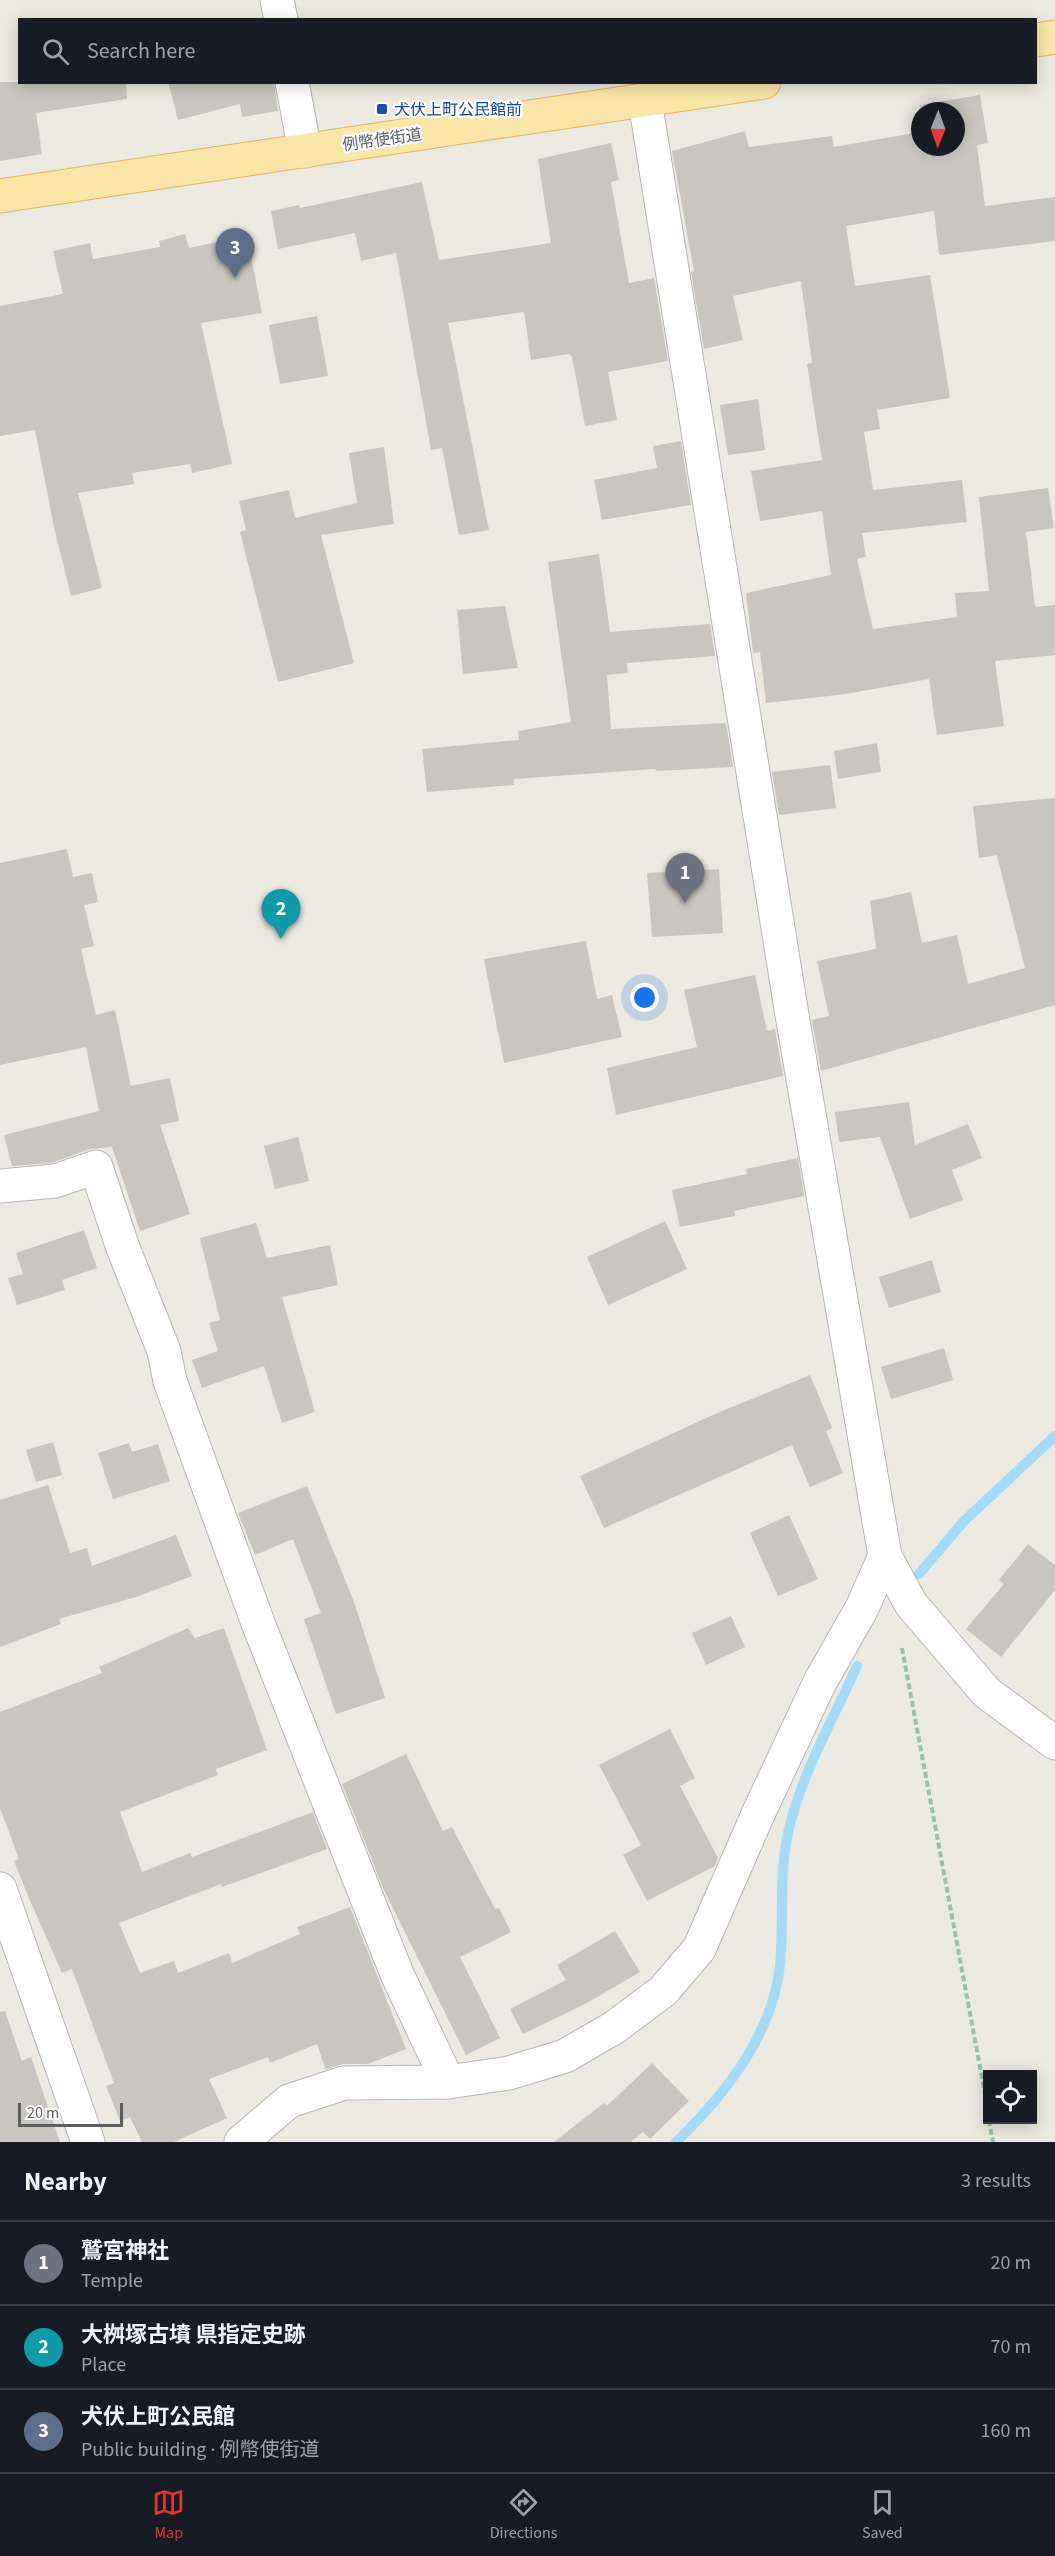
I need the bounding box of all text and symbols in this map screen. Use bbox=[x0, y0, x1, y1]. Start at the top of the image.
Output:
search box bbox=[18, 18, 1037, 84]
icon: search bbox=[39, 35, 72, 68]
text: Search here bbox=[87, 35, 195, 67]
place label: 犬伏上町公民館前 bbox=[394, 99, 522, 121]
marker: 犬伏上町公民館前 bbox=[375, 102, 389, 116]
north arrow bbox=[911, 102, 965, 156]
street label: 例幣使街道 bbox=[341, 124, 423, 156]
pin: 3 bbox=[216, 228, 254, 278]
pin: 1 bbox=[666, 854, 704, 903]
pin: 2 bbox=[262, 890, 300, 939]
your location bbox=[630, 983, 659, 1012]
map controls bbox=[983, 2070, 1037, 2124]
button: locate bbox=[983, 2070, 1037, 2124]
scale bar bbox=[18, 2100, 123, 2128]
text: 20 m bbox=[27, 2102, 59, 2124]
text: Nearby bbox=[24, 2163, 107, 2200]
text: 3 results bbox=[961, 2167, 1031, 2195]
text: 鷲宮神社 bbox=[81, 2235, 169, 2267]
text: 1 bbox=[38, 2249, 49, 2277]
text: 20 m bbox=[991, 2249, 1031, 2277]
text: Temple bbox=[81, 2267, 143, 2295]
text: 大桝塚古墳 県指定史跡 bbox=[81, 2319, 305, 2351]
text: 2 bbox=[38, 2333, 49, 2361]
text: 70 m bbox=[991, 2333, 1031, 2361]
text: Place bbox=[81, 2351, 126, 2379]
text: 犬伏上町公民館 bbox=[81, 2401, 235, 2433]
text: 3 bbox=[38, 2417, 49, 2445]
text: 160 m bbox=[981, 2417, 1031, 2445]
text: Public building · 例幣使街道 bbox=[81, 2436, 319, 2464]
tab: Map bbox=[152, 2486, 185, 2544]
tab: Directions bbox=[490, 2486, 557, 2544]
tab: Saved bbox=[862, 2486, 903, 2544]

